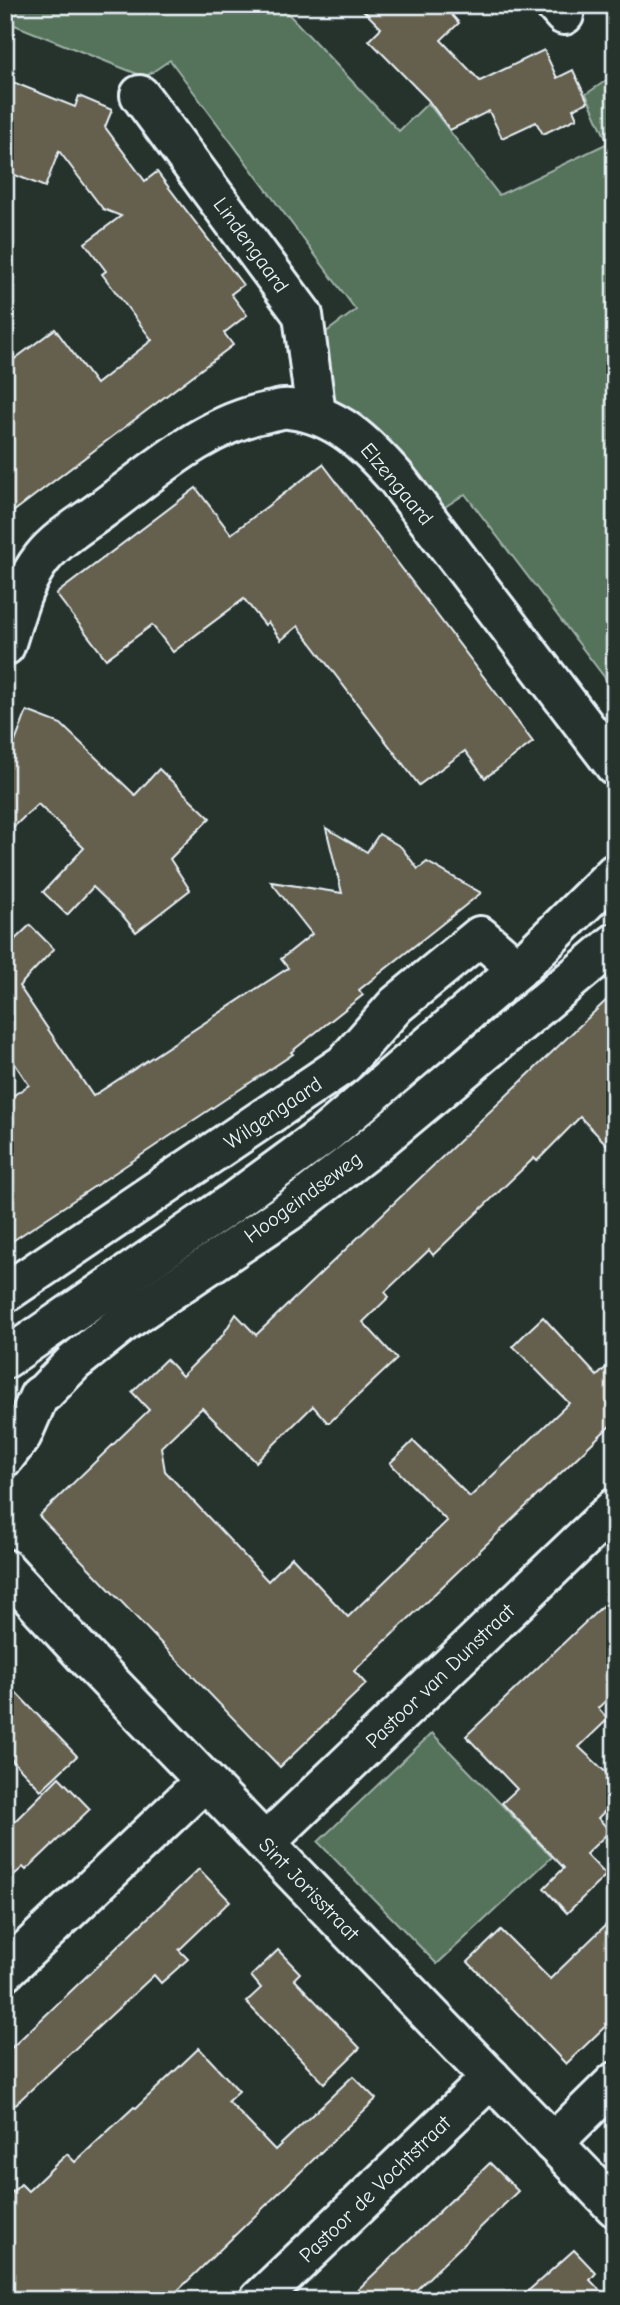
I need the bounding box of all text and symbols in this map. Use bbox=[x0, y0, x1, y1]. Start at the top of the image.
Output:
street label: Lindengaard bbox=[208, 193, 294, 297]
street label: Elzengaard bbox=[356, 438, 438, 530]
street label: Wilgengaard bbox=[220, 1072, 326, 1154]
street label: Hoogeindseweg bbox=[239, 1146, 367, 1248]
street label: Pastoor van Dunstraat bbox=[361, 1598, 520, 1753]
street label: Sint Jorisstraat bbox=[254, 1833, 365, 1946]
street label: Pastoor de Vochtstraat bbox=[294, 2110, 456, 2267]

